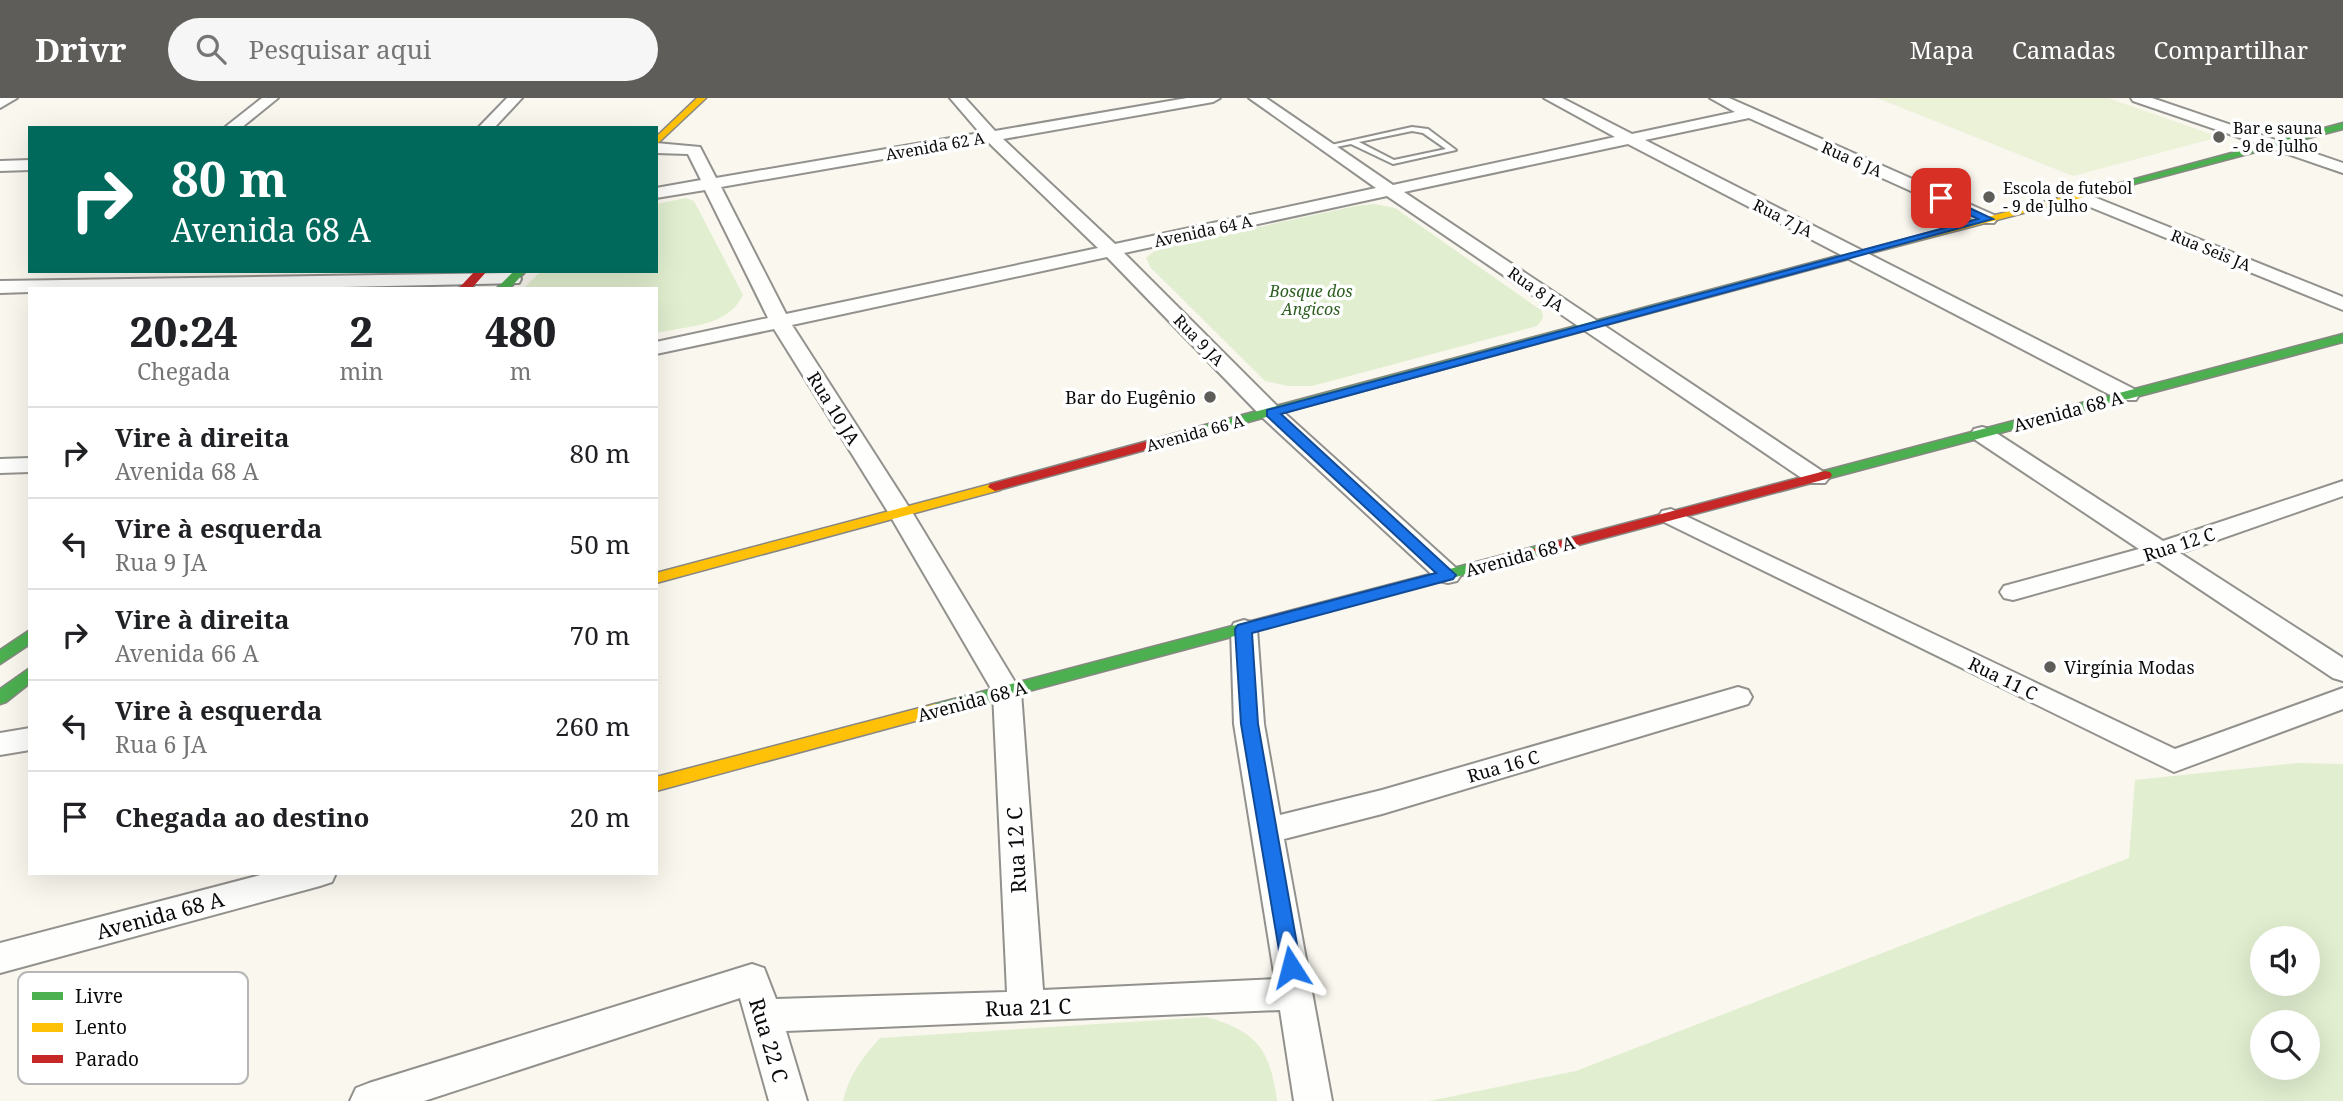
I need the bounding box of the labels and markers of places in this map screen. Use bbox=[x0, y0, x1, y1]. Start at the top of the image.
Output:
place label: Bar e sauna - 9 de Julho bbox=[2233, 117, 2323, 157]
marker: Bar e sauna - 9 de Julho bbox=[2211, 129, 2227, 145]
pin bbox=[1911, 168, 1971, 228]
place label: Escola de futebol - 9 de Julho bbox=[2003, 177, 2132, 217]
marker: Escola de futebol - 9 de Julho bbox=[1981, 189, 1997, 205]
place label: Bar do Eugênio bbox=[1065, 385, 1196, 409]
marker: Bar do Eugênio bbox=[1202, 389, 1218, 405]
place label: Virgínia Modas bbox=[2064, 655, 2195, 679]
marker: Virgínia Modas bbox=[2042, 659, 2058, 675]

